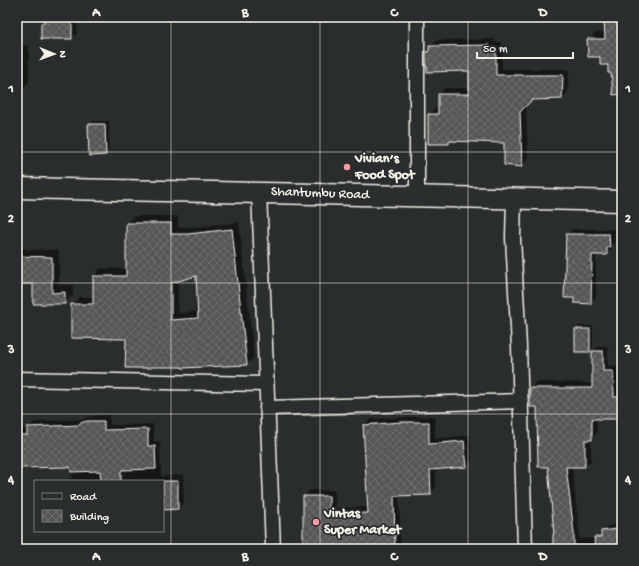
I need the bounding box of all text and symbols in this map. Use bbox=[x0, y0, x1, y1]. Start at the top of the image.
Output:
text: A bbox=[91, 6, 101, 21]
text: B bbox=[241, 6, 250, 21]
text: C bbox=[389, 6, 399, 21]
text: D bbox=[538, 6, 548, 21]
north arrow bbox=[34, 34, 74, 74]
scale bar bbox=[477, 34, 573, 60]
text: 50 m bbox=[483, 43, 508, 57]
text: N bbox=[56, 50, 68, 58]
text: 1 bbox=[7, 82, 14, 97]
text: 1 bbox=[624, 82, 631, 97]
place label: Vivian’s Food Spot bbox=[354, 151, 416, 184]
marker: Vivian’s Food Spot bbox=[342, 162, 352, 172]
street label: Shantumbu Road bbox=[270, 184, 371, 204]
text: 2 bbox=[8, 212, 15, 227]
text: 2 bbox=[625, 212, 632, 227]
text: 3 bbox=[7, 343, 15, 358]
text: 3 bbox=[624, 343, 632, 358]
text: 4 bbox=[7, 473, 15, 488]
text: 4 bbox=[624, 473, 632, 488]
legend bbox=[34, 480, 164, 532]
text: Road bbox=[70, 491, 97, 505]
place label: Vintas Super Market bbox=[323, 506, 402, 539]
text: Building bbox=[69, 511, 109, 525]
marker: Vintas Super Market bbox=[311, 517, 321, 527]
text: A bbox=[91, 550, 101, 565]
text: B bbox=[241, 550, 250, 565]
text: C bbox=[389, 550, 399, 565]
text: D bbox=[538, 550, 548, 565]

